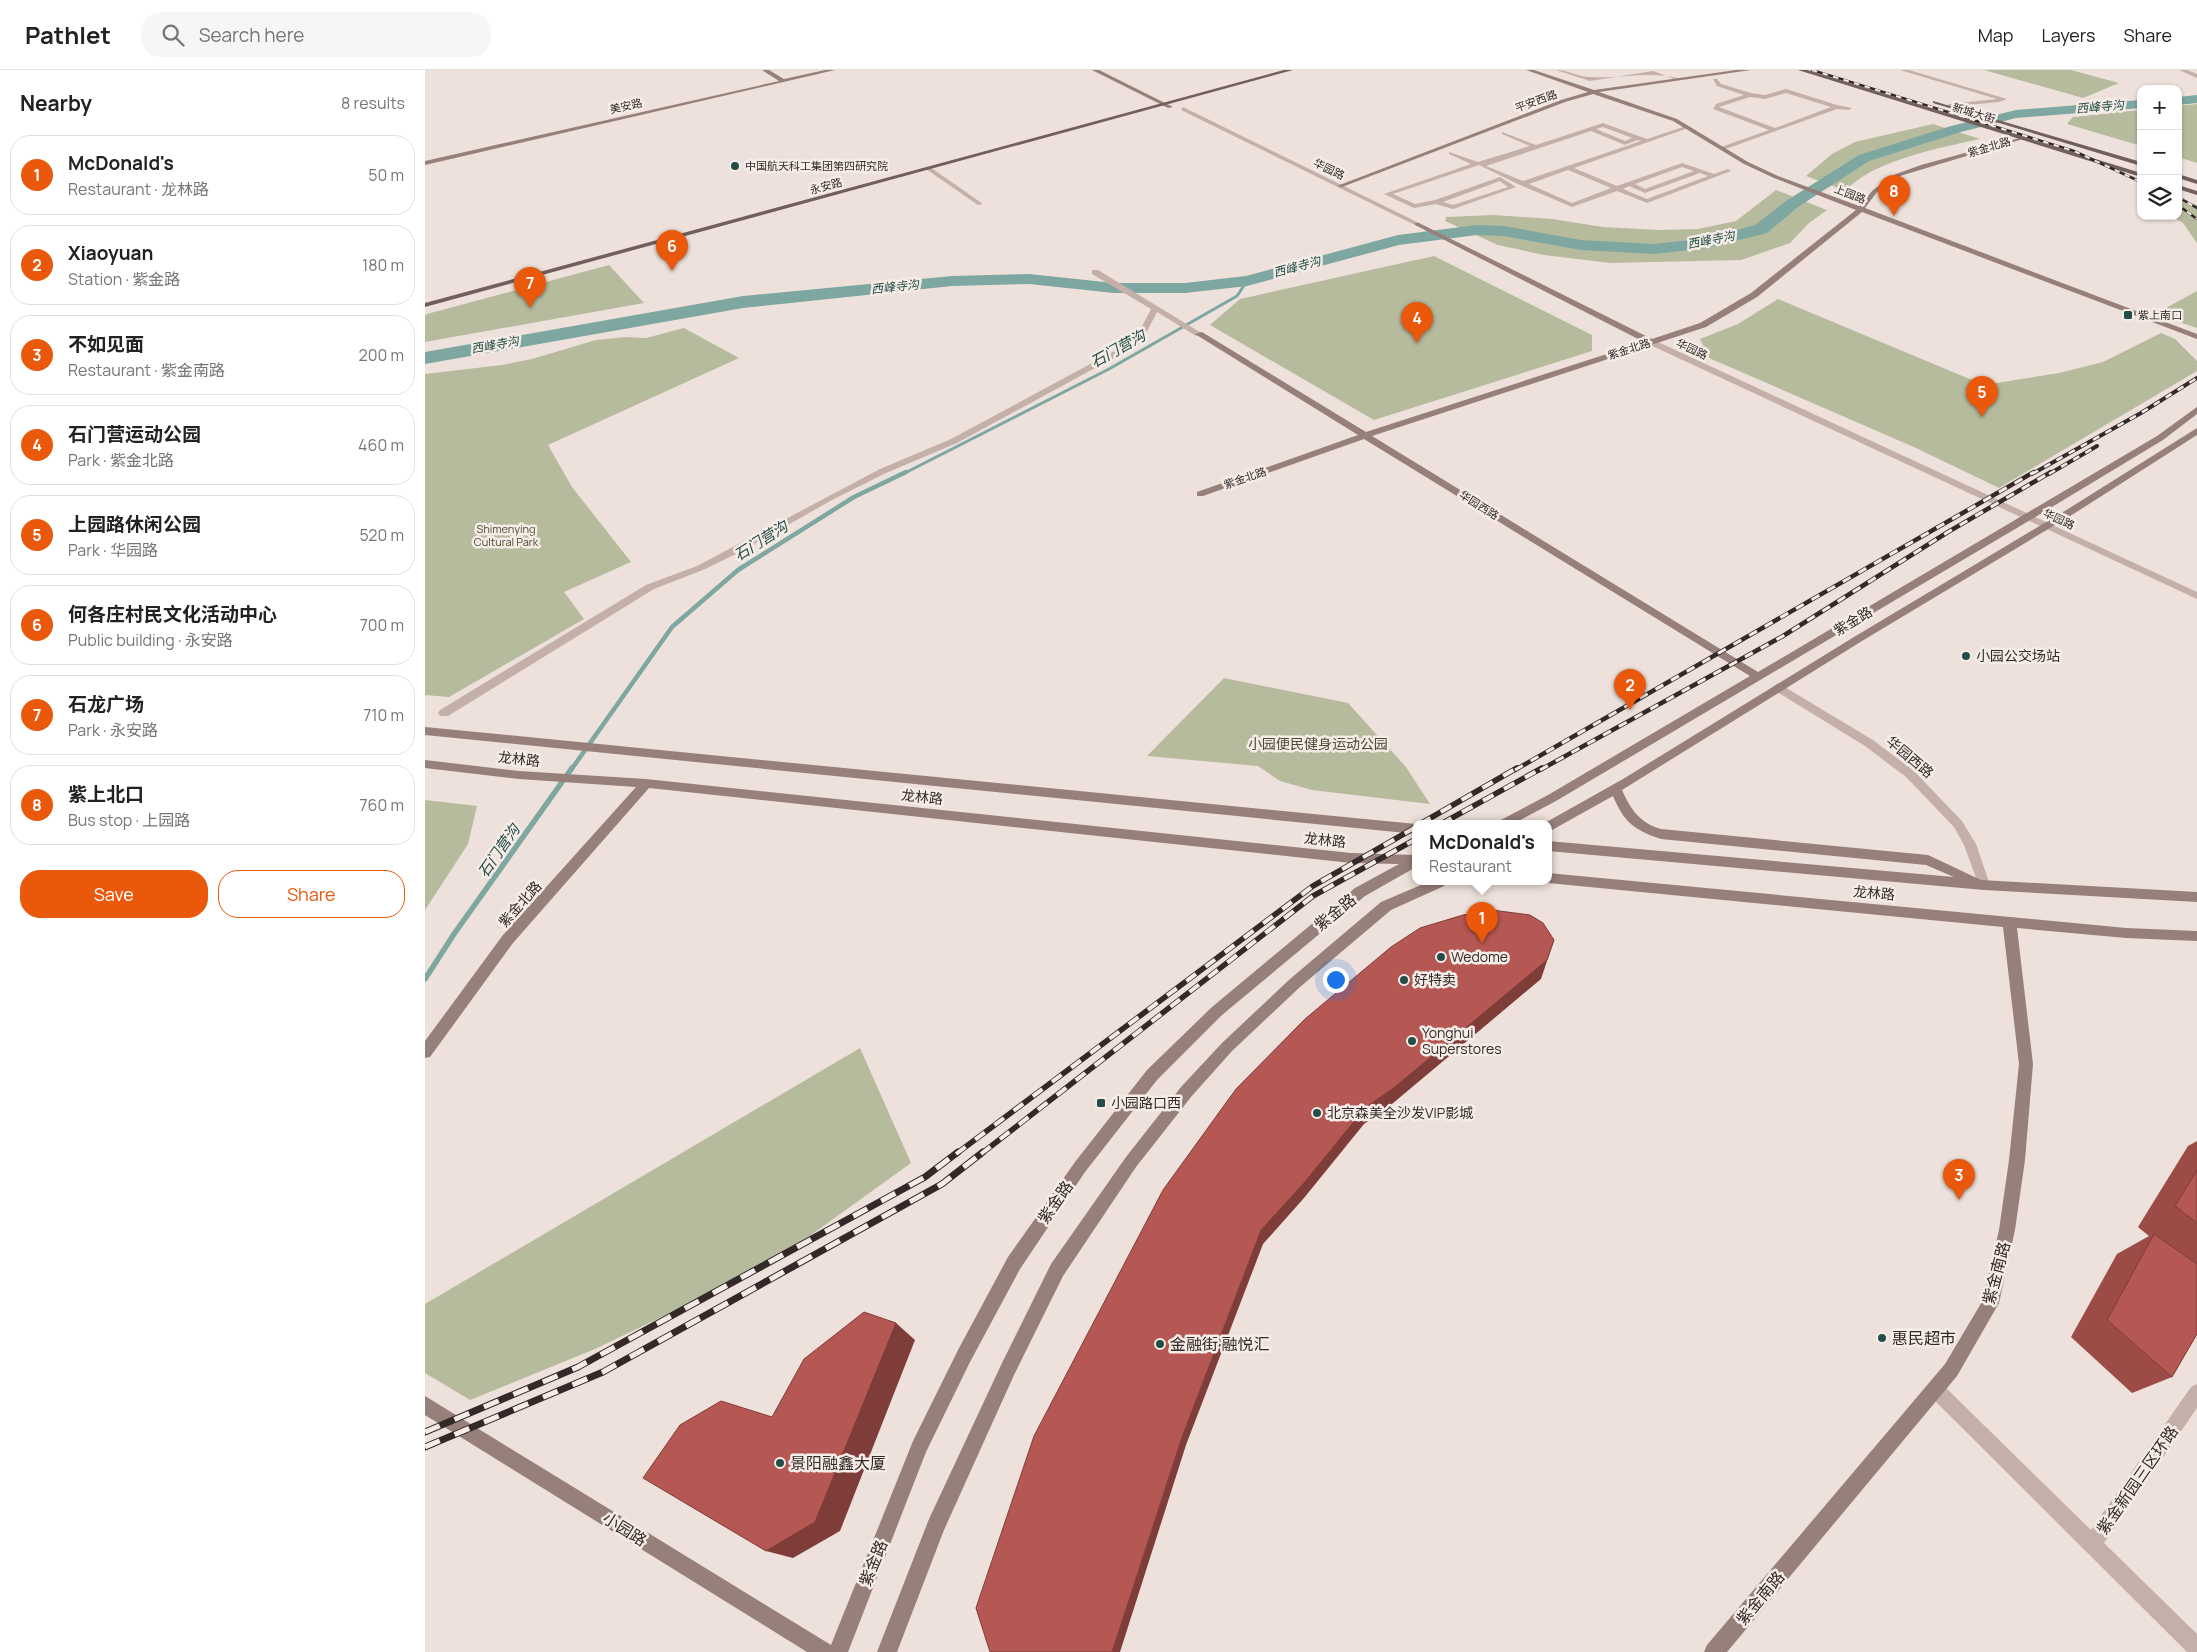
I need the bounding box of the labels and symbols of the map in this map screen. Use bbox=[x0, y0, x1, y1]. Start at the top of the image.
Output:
street label: 平安西路 bbox=[1513, 86, 1559, 115]
street label: 美安路 bbox=[608, 94, 644, 117]
water label: 西峰寺沟 bbox=[2075, 96, 2127, 117]
street label: 新城大街 bbox=[1951, 99, 1997, 126]
street label: 紫金北路 bbox=[1966, 133, 2012, 160]
street label: 华园路 bbox=[1311, 155, 1347, 183]
place label: 中国航天科工集团第四研究院 bbox=[745, 158, 888, 173]
marker: 中国航天科工集团第四研究院 bbox=[729, 160, 741, 172]
street label: 永安路 bbox=[808, 174, 844, 197]
pin: 8 bbox=[1878, 175, 1910, 216]
street label: 上园路 bbox=[1832, 181, 1868, 206]
water label: 西峰寺沟 bbox=[1686, 226, 1738, 252]
pin: 6 bbox=[656, 230, 688, 271]
water label: 西峰寺沟 bbox=[1271, 252, 1324, 281]
pin: 7 bbox=[514, 267, 546, 308]
water label: 西峰寺沟 bbox=[870, 275, 922, 297]
pin: 4 bbox=[1401, 302, 1433, 343]
place label: 紫上南口 bbox=[2138, 307, 2182, 322]
marker: 紫上南口 bbox=[2122, 309, 2134, 321]
water label: 石门营沟 bbox=[1086, 324, 1151, 372]
water label: 西峰寺沟 bbox=[470, 332, 522, 357]
street label: 紫金北路 bbox=[1606, 335, 1652, 362]
street label: 华园路 bbox=[1674, 335, 1710, 362]
pin: 5 bbox=[1966, 376, 1998, 417]
street label: 紫金北路 bbox=[1222, 463, 1268, 492]
street label: 华园西路 bbox=[1457, 487, 1502, 523]
street label: 华园路 bbox=[2041, 505, 2077, 532]
water label: 石门营沟 bbox=[730, 515, 793, 565]
park label: Shimenying Cultural Park bbox=[474, 521, 539, 549]
street label: 紫金路 bbox=[1830, 602, 1876, 640]
place label: 小园公交场站 bbox=[1976, 646, 2060, 665]
marker: 小园公交场站 bbox=[1960, 650, 1972, 662]
pin: 2 bbox=[1614, 669, 1646, 710]
street label: 华园西路 bbox=[1883, 731, 1938, 782]
park label: 小园便民健身运动公园 bbox=[1248, 734, 1388, 753]
street label: 龙林路 bbox=[497, 747, 541, 770]
street label: 龙林路 bbox=[900, 785, 944, 808]
water label: 石门营沟 bbox=[473, 818, 526, 881]
street label: 龙林路 bbox=[1303, 828, 1347, 851]
street label: 紫金北路 bbox=[494, 877, 545, 931]
street label: 龙林路 bbox=[1852, 881, 1896, 904]
street label: 紫金路 bbox=[1309, 888, 1361, 936]
pin: 1 bbox=[1466, 902, 1498, 943]
place label: Wedome bbox=[1451, 947, 1508, 966]
marker: Wedome bbox=[1435, 951, 1447, 963]
your location bbox=[1323, 967, 1349, 993]
place label: 好特卖 bbox=[1414, 970, 1456, 989]
marker: 好特卖 bbox=[1398, 974, 1410, 986]
place label: Yonghui Superstores bbox=[1422, 1023, 1502, 1058]
marker: Yonghui Superstores bbox=[1406, 1035, 1418, 1047]
place label: 小园路口西 bbox=[1111, 1093, 1181, 1112]
marker: 小园路口西 bbox=[1095, 1097, 1107, 1109]
place label: 北京森美全沙发VIP影城 bbox=[1327, 1103, 1473, 1122]
marker: 北京森美全沙发VIP影城 bbox=[1311, 1107, 1323, 1119]
pin: 3 bbox=[1943, 1159, 1975, 1200]
street label: 紫金路 bbox=[1032, 1176, 1078, 1228]
street label: 紫金南路 bbox=[1977, 1239, 2015, 1307]
place label: 惠民超市 bbox=[1892, 1327, 1956, 1349]
marker: 惠民超市 bbox=[1876, 1332, 1888, 1344]
place label: 金融街·融悦汇 bbox=[1170, 1333, 1270, 1355]
marker: 金融街·融悦汇 bbox=[1154, 1338, 1166, 1350]
street label: 紫金新园三区环路 bbox=[2091, 1421, 2183, 1539]
place label: 景阳融鑫大厦 bbox=[790, 1452, 886, 1474]
marker: 景阳融鑫大厦 bbox=[774, 1457, 786, 1469]
street label: 小园路 bbox=[599, 1507, 651, 1551]
street label: 紫金路 bbox=[854, 1537, 892, 1589]
street label: 紫金南路 bbox=[1731, 1566, 1789, 1630]

